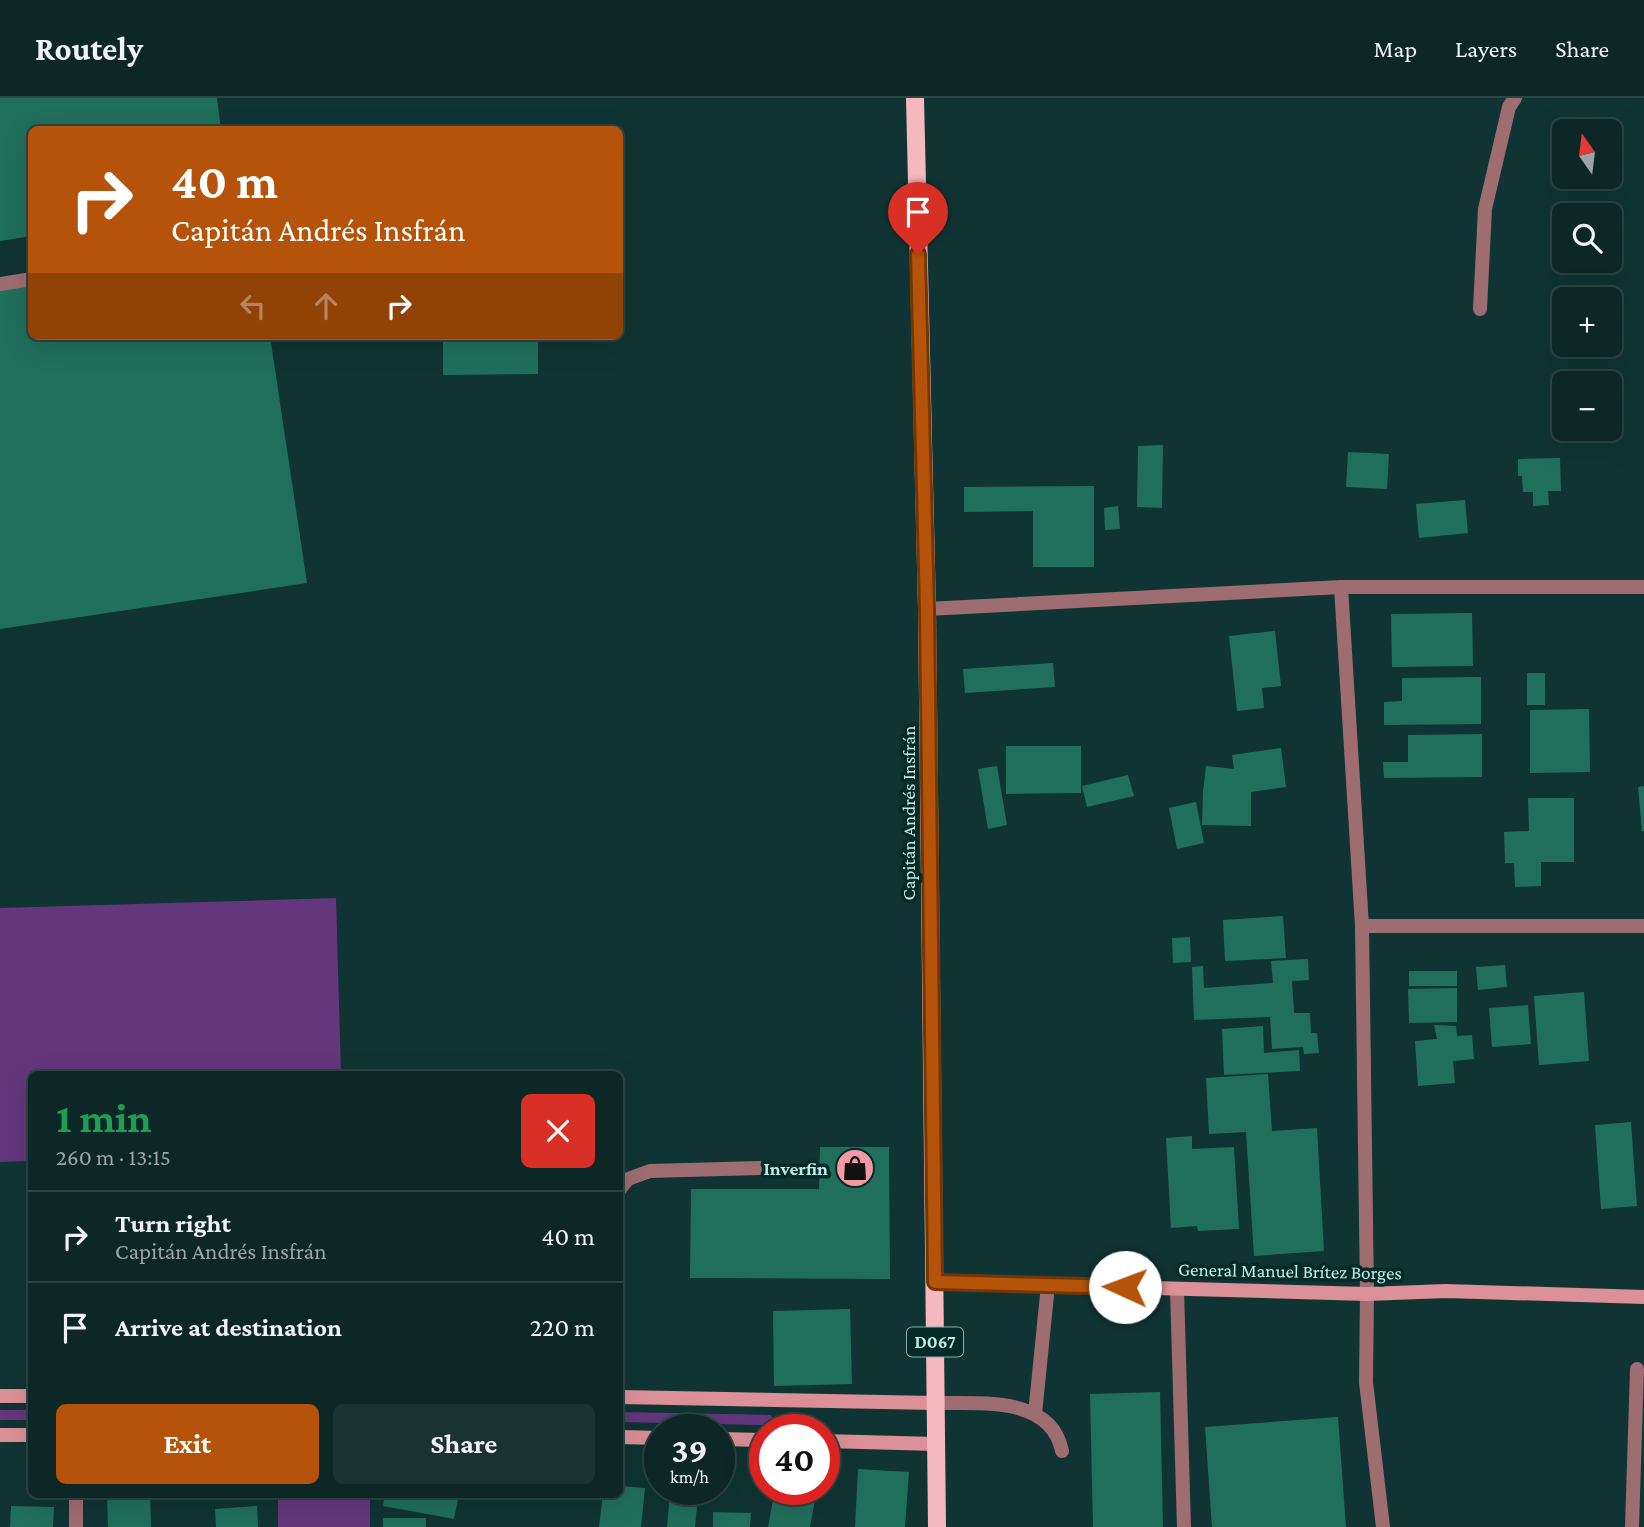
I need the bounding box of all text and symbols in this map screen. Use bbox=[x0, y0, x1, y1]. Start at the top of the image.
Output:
text: Routely bbox=[35, 30, 143, 67]
text: Map bbox=[1373, 35, 1417, 62]
text: Layers bbox=[1455, 35, 1517, 62]
text: Share bbox=[1555, 35, 1609, 62]
north arrow bbox=[1552, 119, 1622, 189]
map controls bbox=[1552, 119, 1622, 441]
icon: right bbox=[56, 154, 147, 245]
text: 40 m bbox=[171, 154, 278, 209]
pin bbox=[888, 182, 948, 254]
icon: arrive bbox=[899, 193, 937, 231]
button: search bbox=[1552, 203, 1622, 273]
text: Capitán Andrés Insfrán bbox=[171, 212, 465, 248]
icon: left bbox=[234, 287, 272, 325]
icon: ahead bbox=[307, 287, 345, 325]
icon: right bbox=[380, 287, 418, 325]
button: + bbox=[1552, 287, 1622, 357]
button: − bbox=[1552, 371, 1622, 441]
street label: Capitán Andrés Insfrán bbox=[898, 726, 919, 900]
text: 1 min bbox=[56, 1094, 152, 1141]
button: close bbox=[521, 1094, 595, 1168]
text: 260 m · 13:15 bbox=[56, 1144, 171, 1170]
shop icon: Inverfin bbox=[834, 1147, 876, 1189]
place label: Inverfin bbox=[763, 1158, 828, 1179]
text: Turn right bbox=[115, 1209, 231, 1238]
icon: right bbox=[56, 1218, 94, 1256]
text: 40 m bbox=[541, 1222, 595, 1251]
text: Capitán Andrés Insfrán bbox=[115, 1238, 327, 1264]
position arrow bbox=[1088, 1250, 1162, 1324]
street label: General Manuel Brítez Borges bbox=[1178, 1259, 1402, 1283]
icon: arrive bbox=[56, 1309, 94, 1347]
text: Arrive at destination bbox=[115, 1313, 342, 1342]
text: 220 m bbox=[530, 1313, 595, 1342]
road number: D067 bbox=[907, 1328, 963, 1357]
button: Exit bbox=[56, 1404, 319, 1484]
button: Share bbox=[333, 1404, 595, 1484]
speed limit sign: 40 bbox=[749, 1414, 840, 1505]
text: 39 bbox=[671, 1431, 708, 1470]
text: km/h bbox=[670, 1467, 709, 1487]

